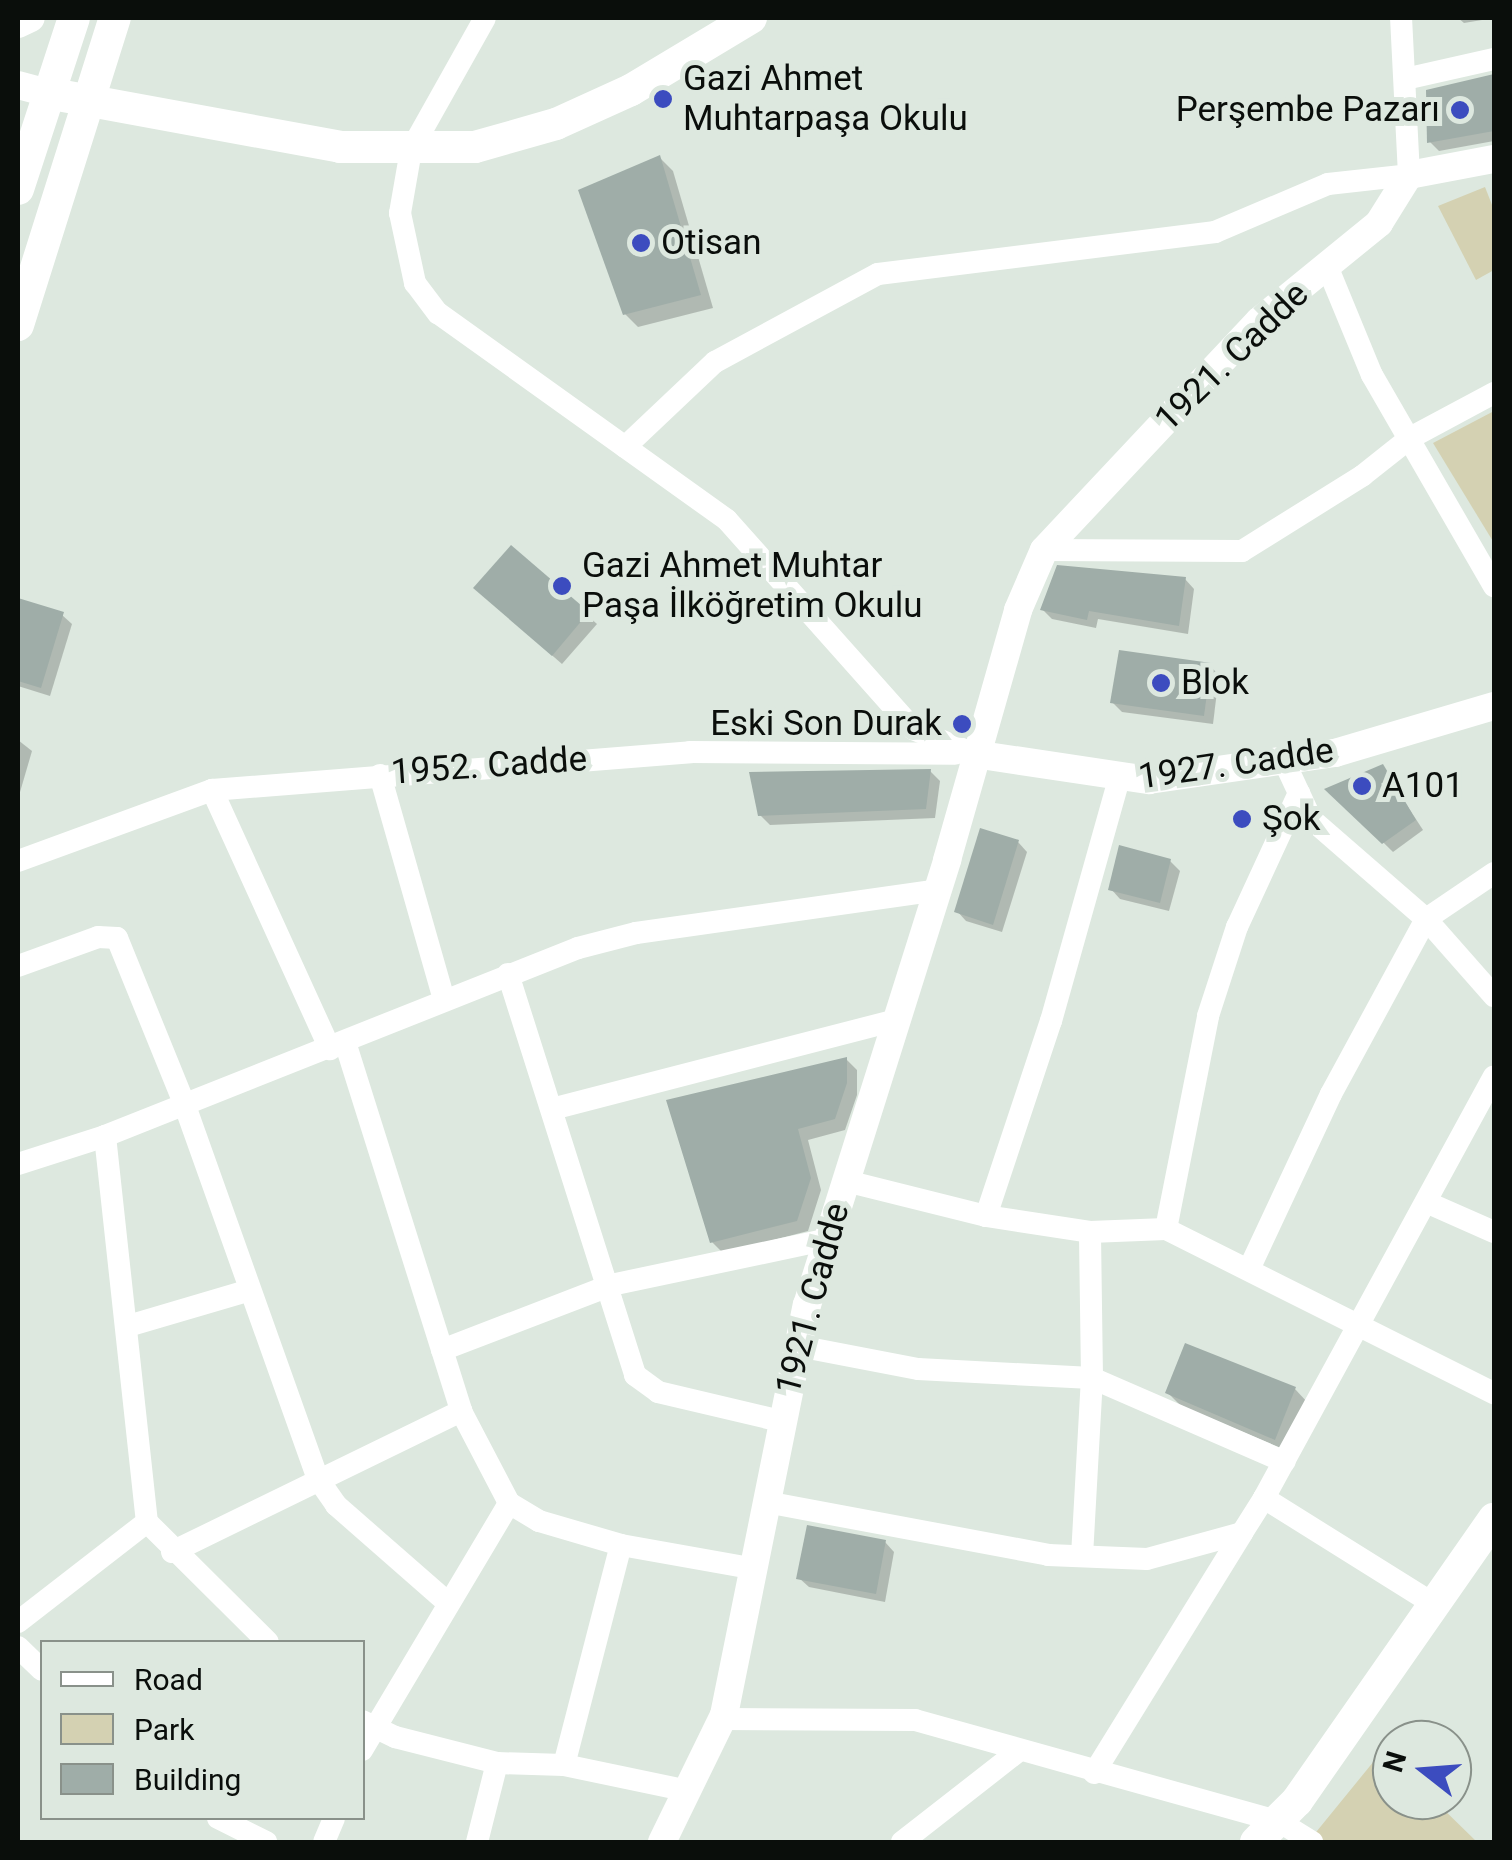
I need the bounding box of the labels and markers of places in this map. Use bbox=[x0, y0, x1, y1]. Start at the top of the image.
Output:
place label: Gazi Ahmet Muhtarpaşa Okulu bbox=[683, 58, 968, 140]
marker: Gazi Ahmet Muhtarpaşa Okulu bbox=[652, 88, 674, 110]
place label: Perşembe Pazarı bbox=[1176, 89, 1440, 131]
marker: Perşembe Pazarı bbox=[1449, 99, 1471, 121]
place label: Otisan bbox=[661, 222, 761, 264]
marker: Otisan bbox=[630, 232, 652, 254]
place label: Gazi Ahmet Muhtar Paşa İlköğretim Okulu bbox=[582, 545, 922, 627]
marker: Gazi Ahmet Muhtar Paşa İlköğretim Okulu bbox=[551, 575, 573, 597]
place label: Blok bbox=[1181, 662, 1249, 704]
marker: Blok bbox=[1150, 672, 1172, 694]
place label: Eski Son Durak bbox=[710, 703, 942, 745]
marker: Eski Son Durak bbox=[951, 713, 973, 735]
place label: A101 bbox=[1382, 765, 1464, 807]
marker: A101 bbox=[1351, 775, 1373, 797]
place label: Şok bbox=[1262, 798, 1320, 840]
marker: Şok bbox=[1231, 808, 1253, 830]

